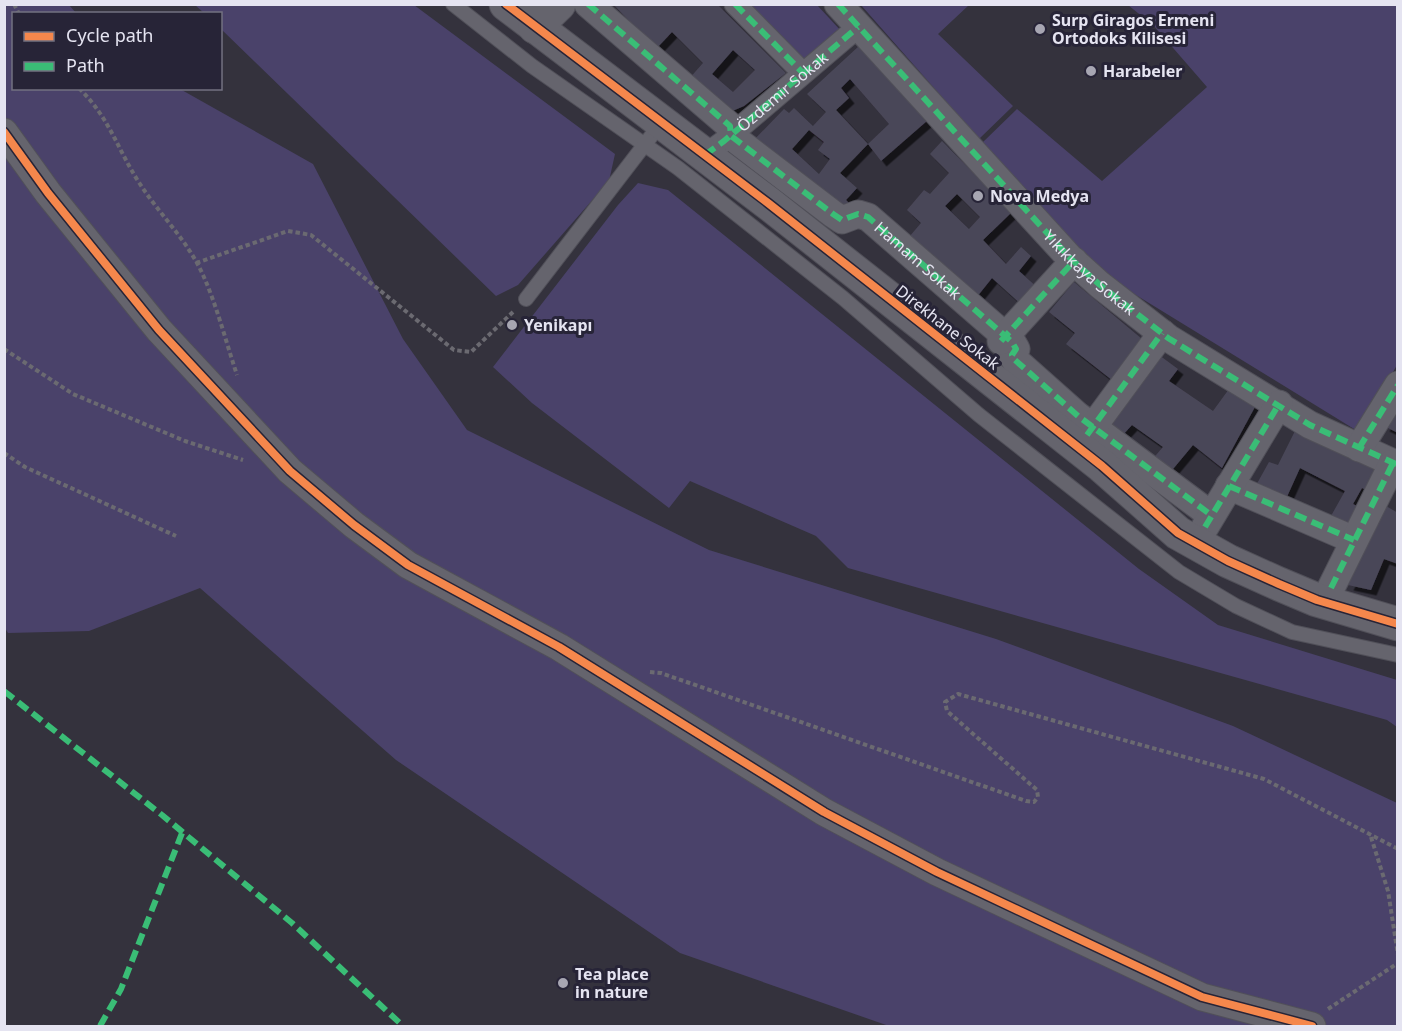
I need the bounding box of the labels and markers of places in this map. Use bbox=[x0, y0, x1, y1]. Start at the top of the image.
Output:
place label: Surp Giragos Ermeni Ortodoks Kilisesi bbox=[1052, 9, 1214, 49]
marker: Surp Giragos Ermeni Ortodoks Kilisesi bbox=[1033, 22, 1047, 36]
place label: Harabeler bbox=[1103, 60, 1182, 82]
marker: Harabeler bbox=[1084, 64, 1098, 78]
place label: Nova Medya bbox=[990, 185, 1089, 207]
marker: Nova Medya bbox=[971, 189, 985, 203]
place label: Yenikapı bbox=[524, 314, 592, 336]
marker: Yenikapı bbox=[505, 318, 519, 332]
place label: Tea place in nature bbox=[575, 963, 649, 1003]
marker: Tea place in nature bbox=[556, 976, 570, 990]

